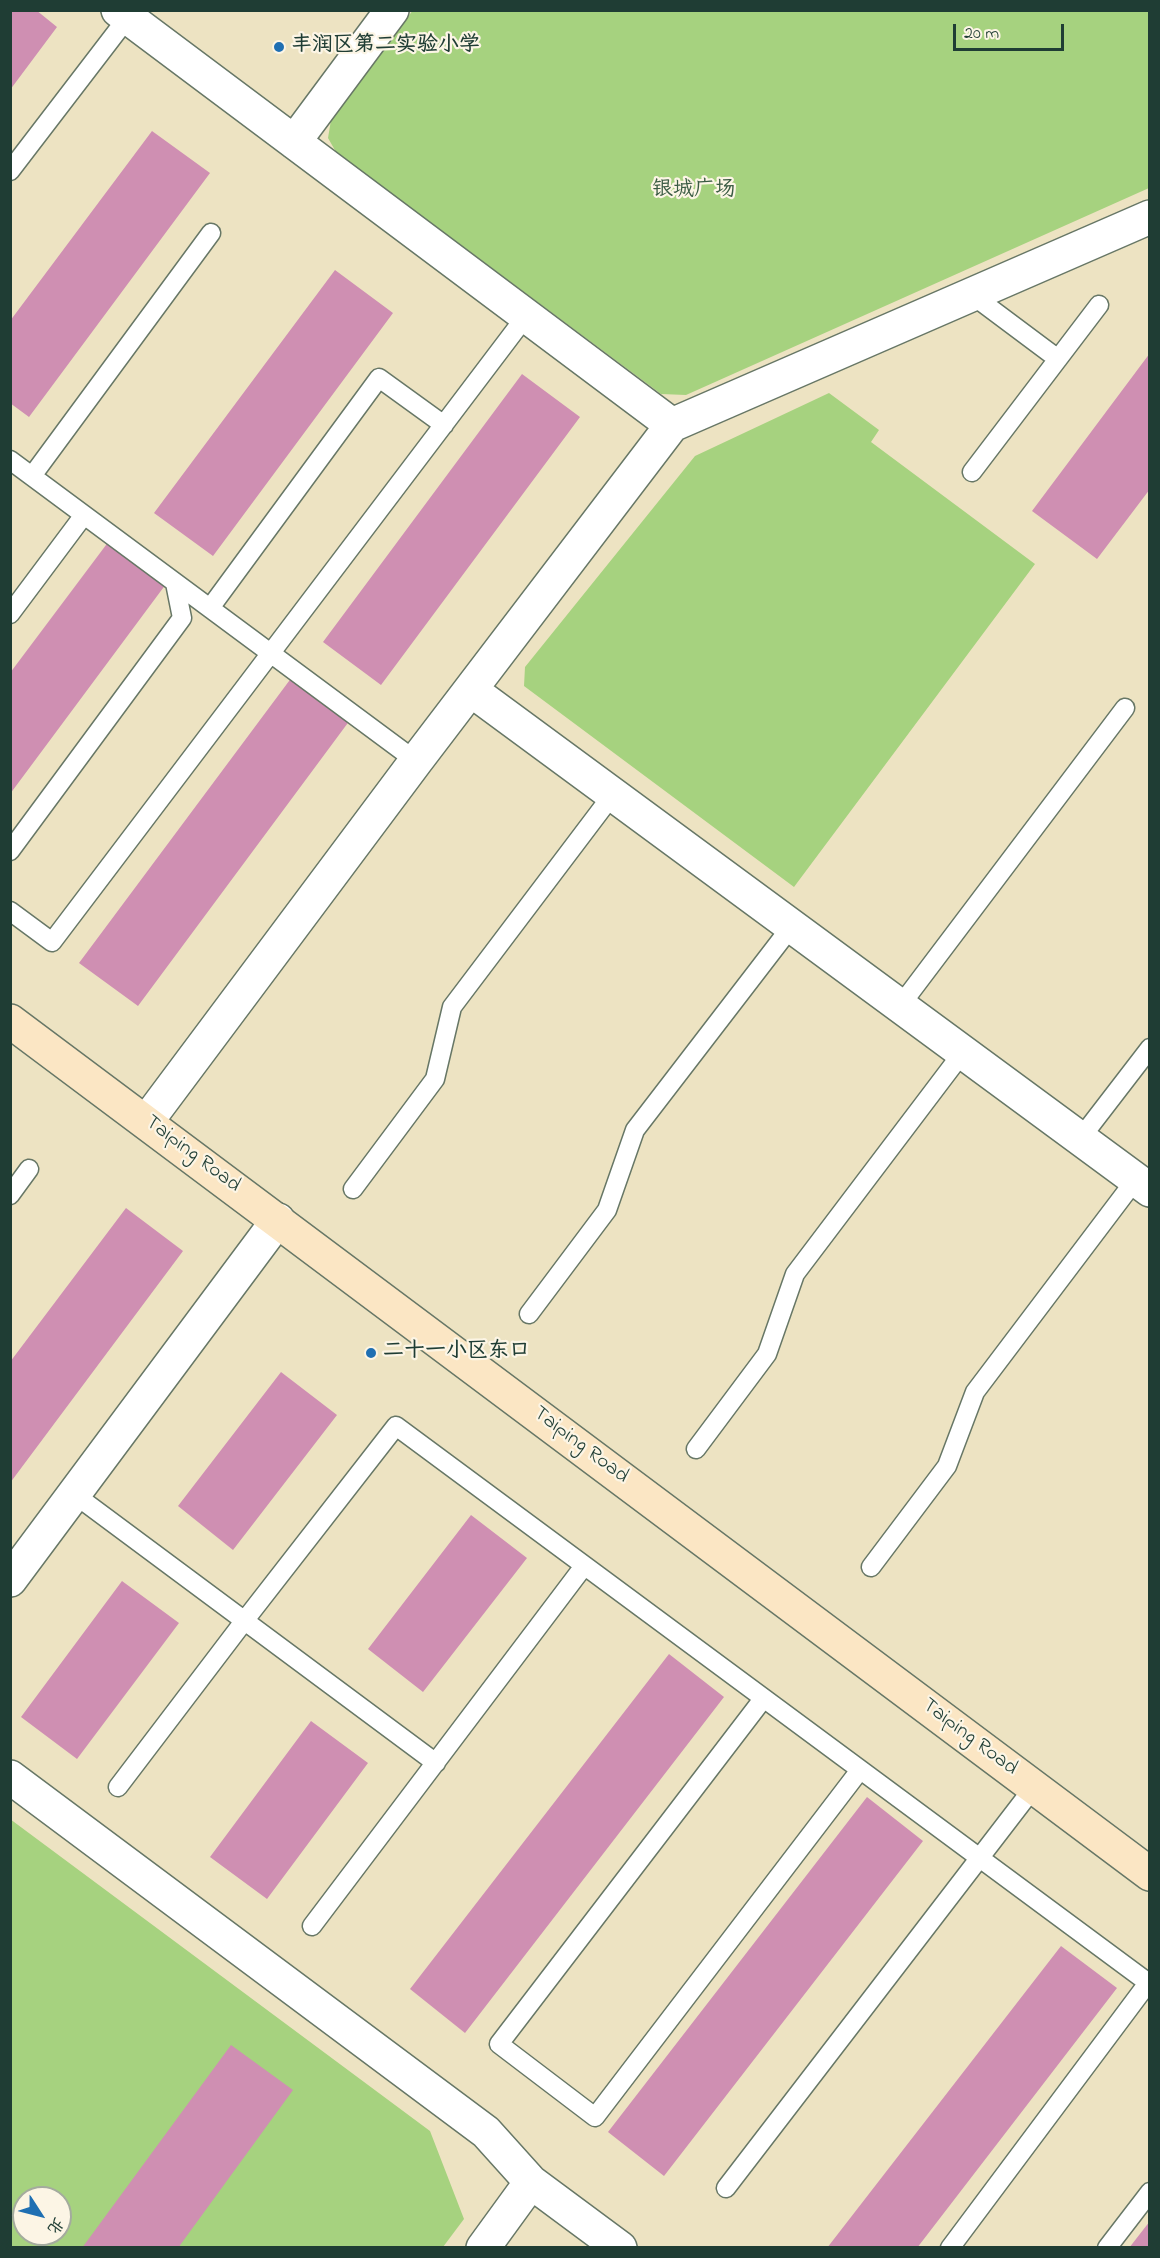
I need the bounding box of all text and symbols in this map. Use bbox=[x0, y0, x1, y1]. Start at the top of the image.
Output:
scale bar bbox=[956, 12, 1067, 50]
text: 20 m bbox=[964, 21, 999, 47]
place label: 丰润区第二实验小学 bbox=[291, 34, 480, 60]
marker: 丰润区第二实验小学 bbox=[272, 40, 286, 54]
park label: 银城广场 bbox=[652, 179, 736, 205]
street label: Taiping Road bbox=[139, 1111, 245, 1199]
place label: 二十一小区东口 bbox=[383, 1340, 530, 1366]
marker: 二十一小区东口 bbox=[364, 1346, 378, 1360]
street label: Taiping Road bbox=[527, 1402, 633, 1490]
street label: Taiping Road bbox=[916, 1694, 1022, 1782]
north arrow bbox=[12, 2186, 72, 2246]
text: 北 bbox=[41, 2212, 69, 2239]

